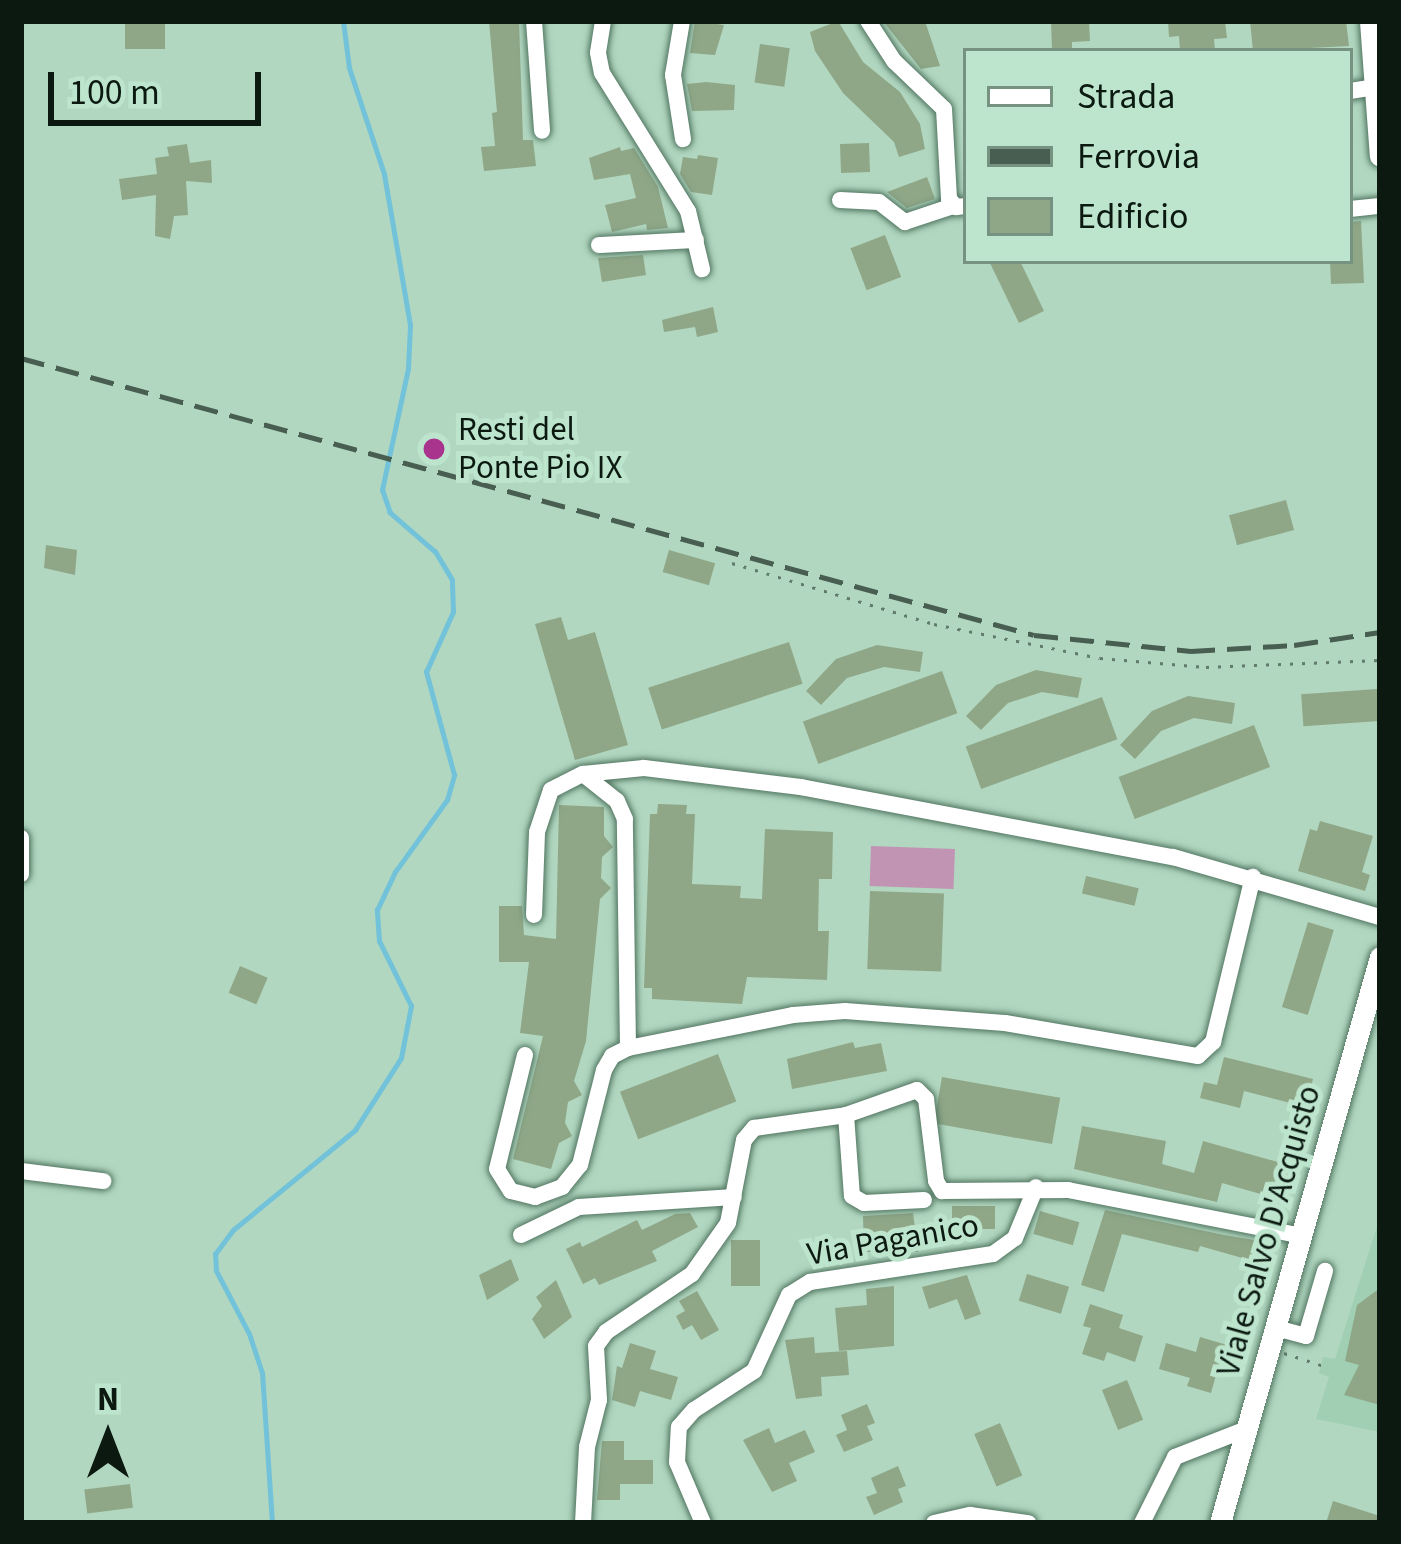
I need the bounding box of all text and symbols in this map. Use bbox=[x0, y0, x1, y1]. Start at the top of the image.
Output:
scale bar bbox=[54, 48, 267, 122]
legend bbox=[963, 48, 1353, 264]
text: 100 m bbox=[69, 67, 160, 118]
text: Strada bbox=[1077, 71, 1175, 122]
text: Ferrovia bbox=[1077, 131, 1200, 182]
text: Edificio bbox=[1077, 191, 1189, 242]
place label: Resti del Ponte Pio IX bbox=[458, 410, 622, 488]
marker: Resti del Ponte Pio IX bbox=[421, 436, 447, 462]
street label: Viale Salvo D'Acquisto bbox=[1209, 1081, 1329, 1381]
street label: Via Paganico bbox=[804, 1205, 982, 1275]
north arrow bbox=[48, 1376, 168, 1496]
text: N bbox=[97, 1376, 119, 1423]

